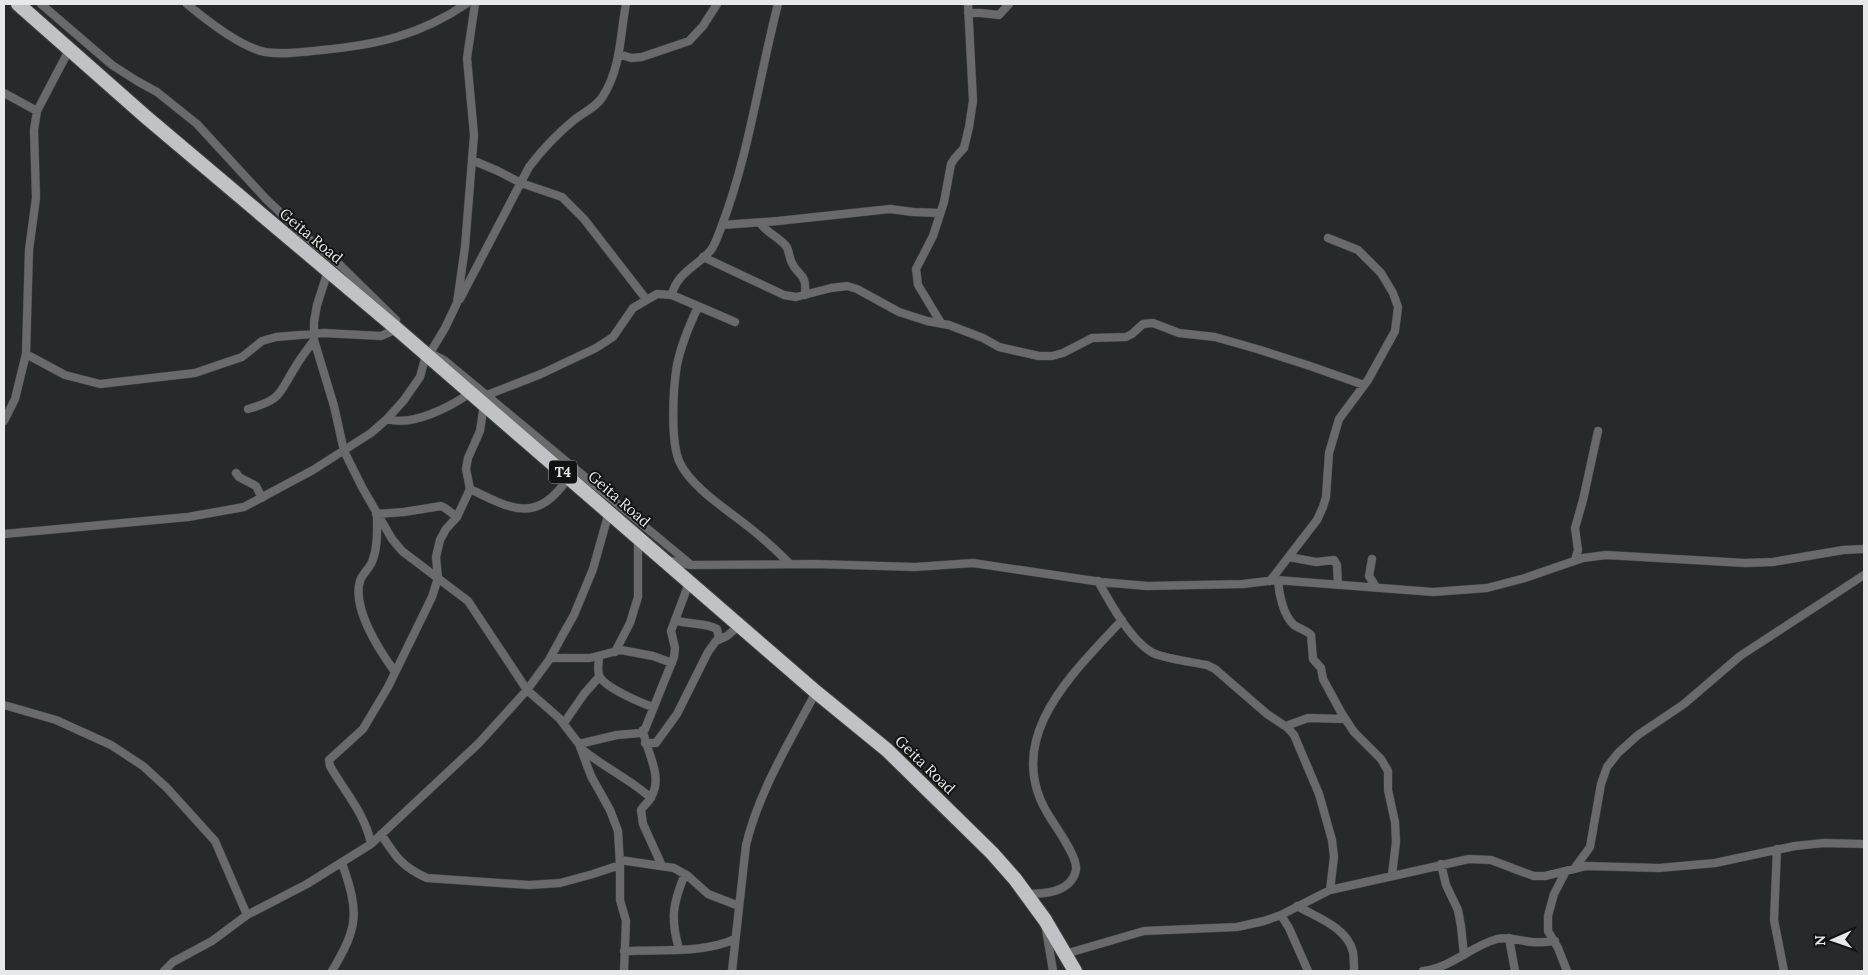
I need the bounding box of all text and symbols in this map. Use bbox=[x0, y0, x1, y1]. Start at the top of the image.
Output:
street label: Geita Road bbox=[276, 204, 347, 267]
road number: T4 bbox=[549, 461, 577, 484]
street label: Geita Road bbox=[584, 466, 654, 531]
street label: Geita Road bbox=[891, 731, 959, 798]
north arrow bbox=[1808, 915, 1858, 965]
text: N bbox=[1811, 935, 1829, 946]

